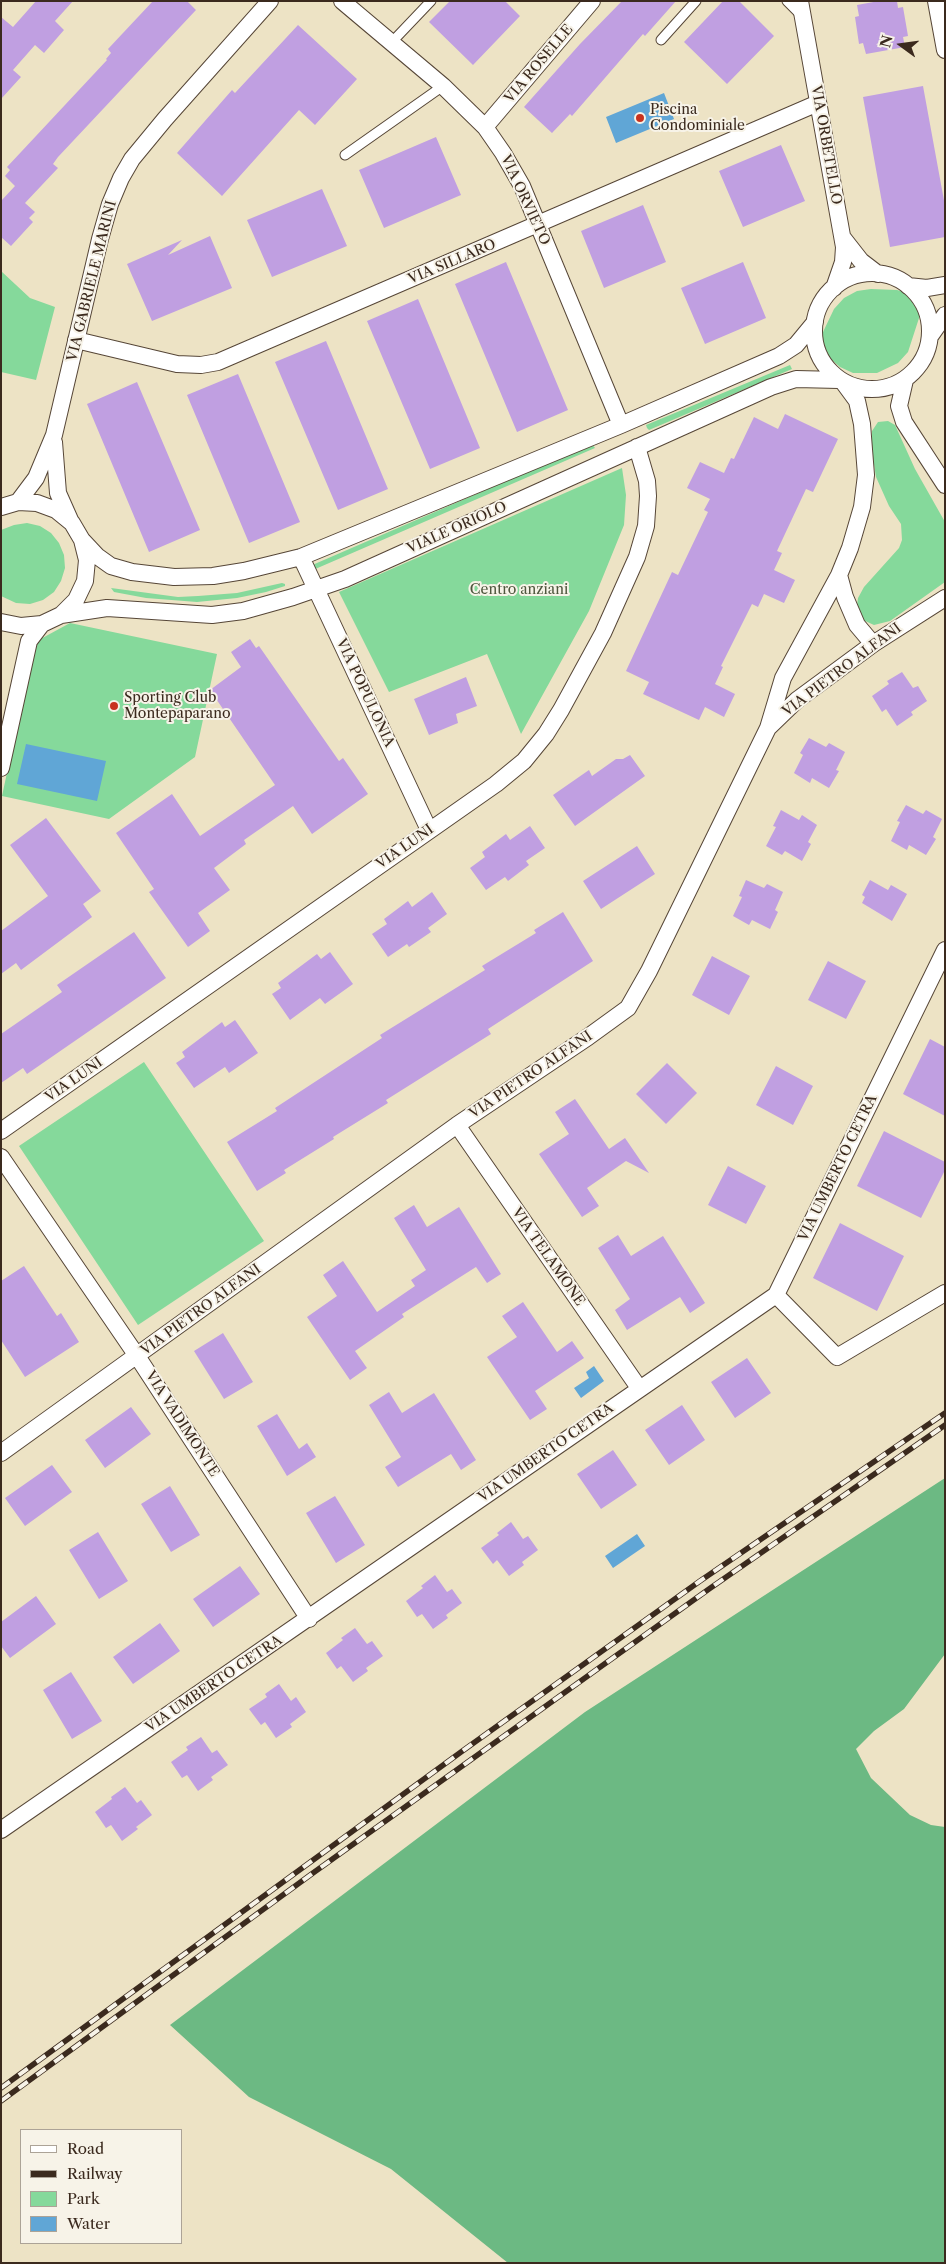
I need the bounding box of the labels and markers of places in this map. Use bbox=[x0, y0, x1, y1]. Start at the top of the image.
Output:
place label: Piscina Condominiale bbox=[650, 102, 745, 134]
marker: Piscina Condominiale bbox=[634, 112, 646, 124]
place label: Sporting Club Montepaparano bbox=[124, 690, 231, 722]
marker: Sporting Club Montepaparano bbox=[108, 700, 120, 712]

